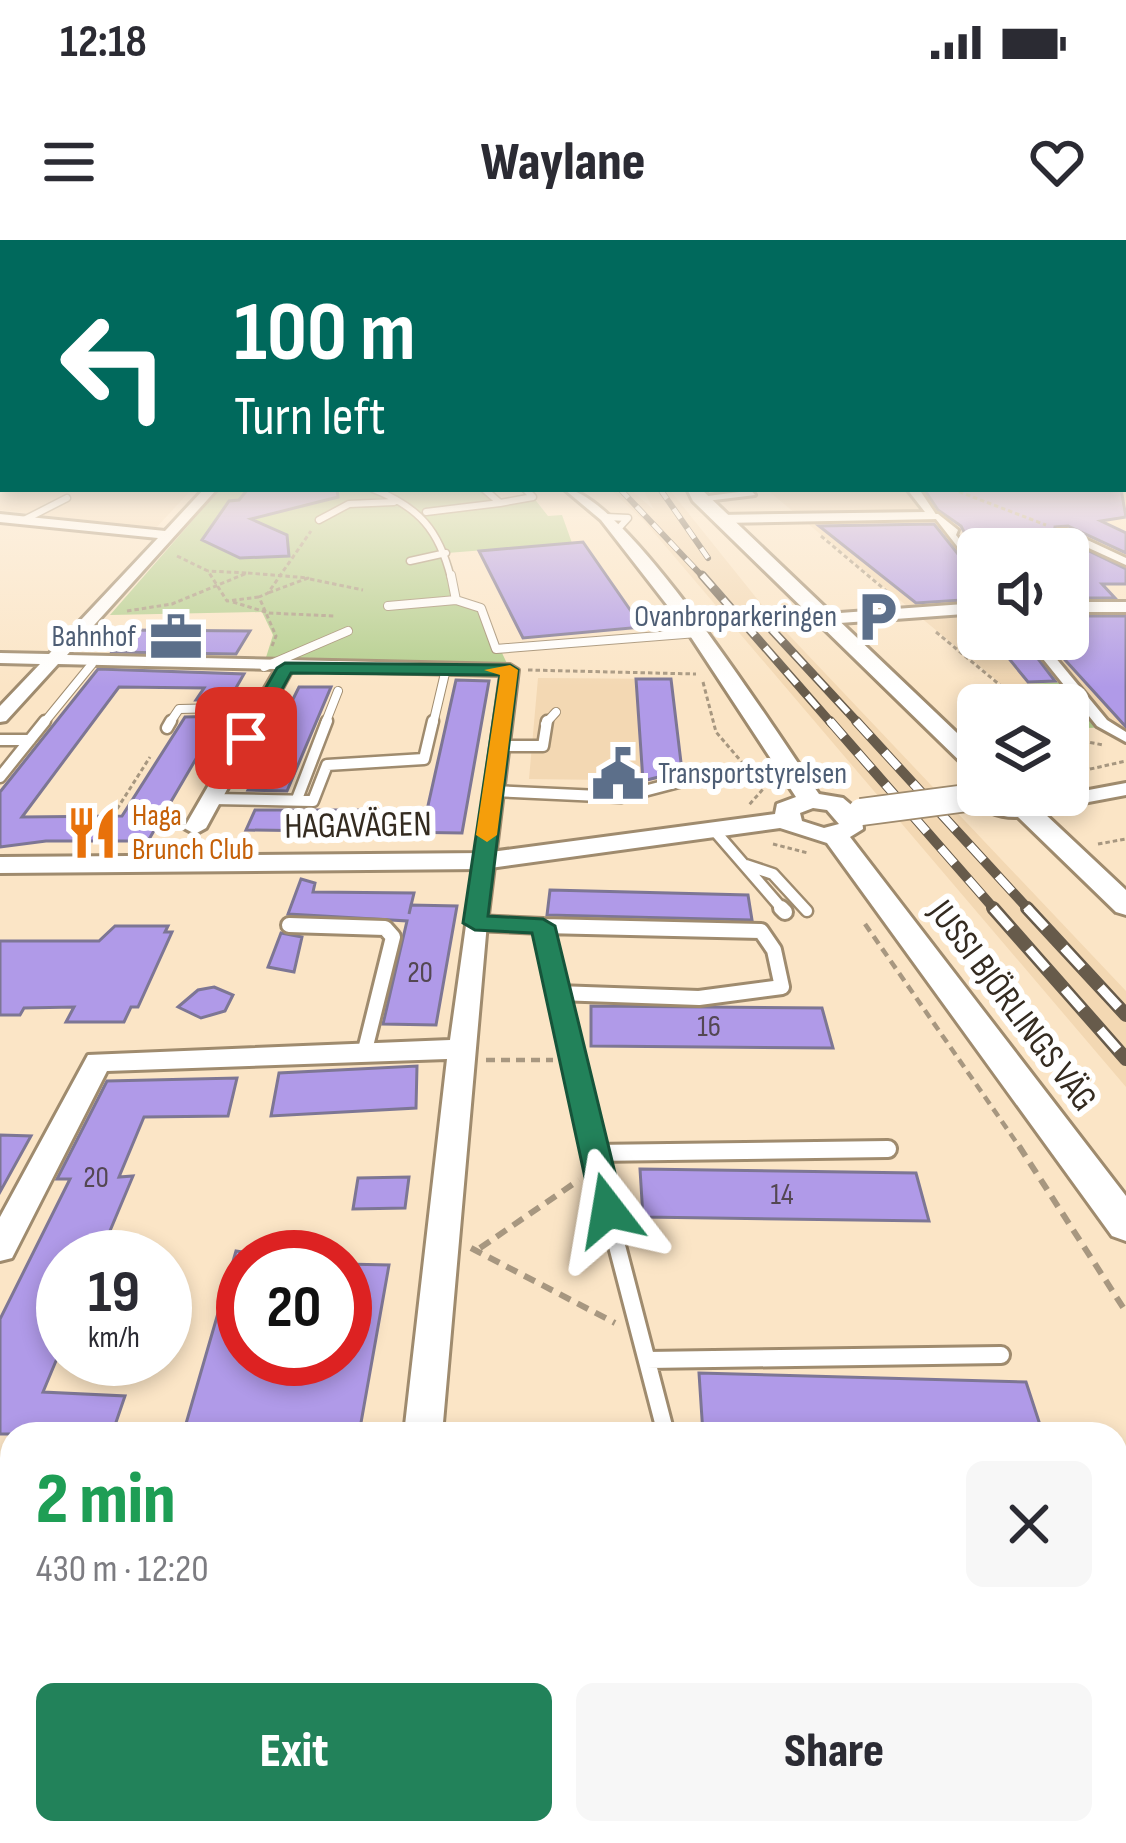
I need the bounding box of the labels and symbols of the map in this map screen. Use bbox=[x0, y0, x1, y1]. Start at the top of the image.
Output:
parking icon: Ovanbroparkeringen bbox=[848, 588, 906, 646]
place label: Ovanbroparkeringen bbox=[634, 599, 837, 635]
office icon: Bahnhof bbox=[147, 608, 205, 666]
place label: Bahnhof bbox=[51, 619, 136, 655]
pin bbox=[195, 687, 297, 789]
public building icon: Transportstyrelsen bbox=[589, 745, 647, 803]
place label: Transportstyrelsen bbox=[658, 756, 847, 792]
place label: Haga Brunch Club bbox=[132, 798, 254, 868]
street label: HAGAVÄGEN bbox=[284, 803, 432, 849]
restaurant icon: Haga Brunch Club bbox=[63, 804, 121, 862]
street label: JUSSI BJÖRLINGS VÄG bbox=[918, 891, 1105, 1120]
house number: 20 bbox=[407, 955, 433, 991]
house number: 16 bbox=[697, 1009, 721, 1045]
position arrow bbox=[545, 1147, 671, 1273]
house number: 20 bbox=[83, 1160, 109, 1196]
house number: 14 bbox=[770, 1177, 794, 1213]
speed limit sign: 20 bbox=[216, 1230, 372, 1386]

